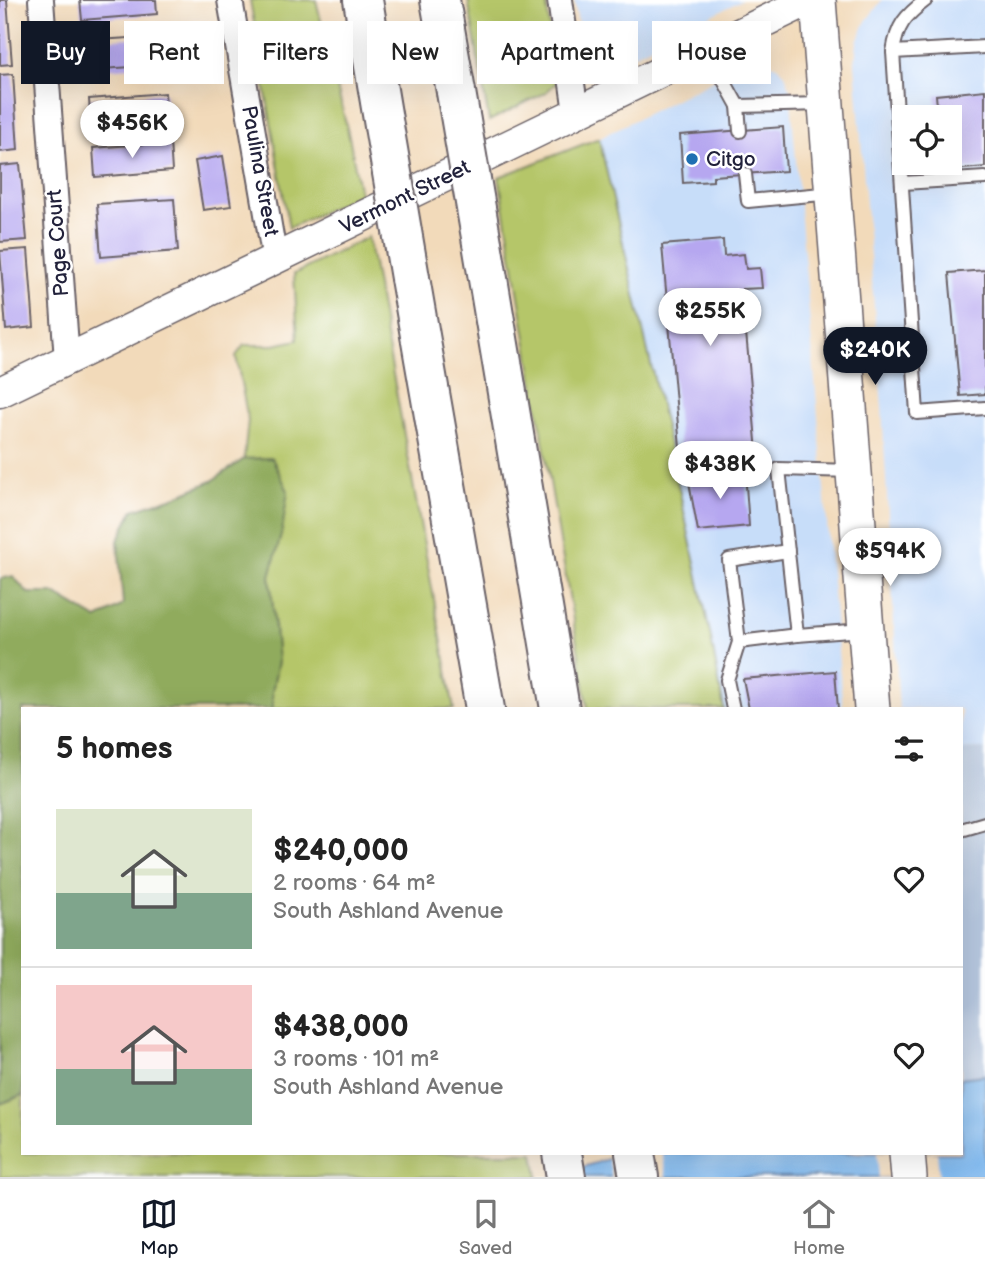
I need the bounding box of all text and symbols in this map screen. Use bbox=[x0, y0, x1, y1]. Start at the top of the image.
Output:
chip: Buy bbox=[21, 21, 110, 84]
chip: Rent bbox=[124, 21, 224, 84]
chip: Filters bbox=[238, 21, 353, 84]
chip: New bbox=[367, 21, 463, 84]
chip: Apartment bbox=[477, 21, 638, 84]
chip: House bbox=[652, 21, 771, 84]
pin: $456K bbox=[83, 100, 181, 160]
street label: Paulina Street bbox=[236, 104, 284, 239]
map controls bbox=[892, 105, 962, 175]
button: locate bbox=[892, 105, 962, 175]
text: $456K bbox=[96, 109, 168, 137]
place label: Citgo bbox=[706, 147, 756, 172]
marker: Citgo bbox=[684, 151, 700, 167]
street label: Vermont Street bbox=[336, 154, 475, 239]
street label: Page Court bbox=[42, 188, 74, 297]
pin: $255K bbox=[661, 288, 759, 348]
text: $255K bbox=[674, 297, 746, 325]
pin: $240K bbox=[826, 328, 924, 387]
text: $240K bbox=[839, 336, 911, 364]
pin: $438K bbox=[671, 442, 769, 501]
text: $438K bbox=[684, 450, 756, 478]
pin: $594K bbox=[841, 528, 939, 588]
text: $594K bbox=[854, 537, 926, 565]
icon: filters bbox=[890, 730, 928, 768]
text: 5 homes bbox=[56, 731, 173, 767]
text: $240,000 bbox=[273, 833, 409, 869]
icon: home bbox=[112, 837, 196, 921]
icon: heart bbox=[890, 860, 928, 898]
text: 2 rooms · 64 m² bbox=[273, 869, 435, 897]
text: South Ashland Avenue bbox=[273, 897, 503, 925]
text: $438,000 bbox=[273, 1009, 409, 1045]
icon: home bbox=[112, 1013, 196, 1097]
icon: heart bbox=[890, 1036, 928, 1074]
text: 3 rooms · 101 m² bbox=[273, 1045, 439, 1073]
text: South Ashland Avenue bbox=[273, 1073, 503, 1101]
tab: Map bbox=[140, 1195, 178, 1260]
tab: Saved bbox=[459, 1195, 512, 1260]
tab: Home bbox=[793, 1195, 845, 1260]

